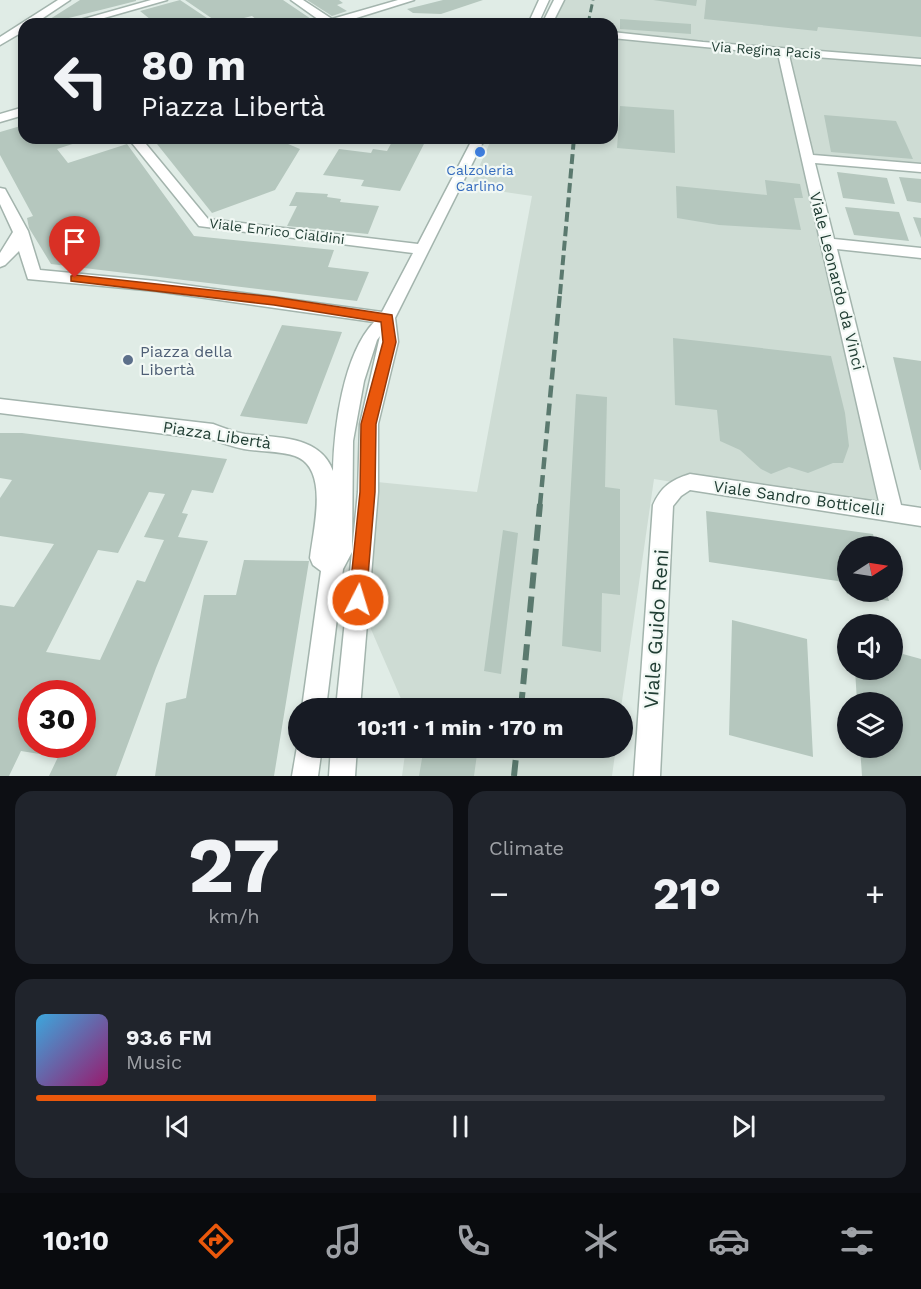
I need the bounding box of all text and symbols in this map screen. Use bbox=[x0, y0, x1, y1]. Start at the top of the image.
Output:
street label: Via Regina Pacis bbox=[711, 38, 821, 62]
text: 80 m bbox=[141, 41, 246, 90]
icon: left bbox=[42, 42, 120, 120]
text: Piazza Libertà bbox=[141, 91, 325, 123]
marker: Calzoleria Carlino bbox=[473, 145, 487, 159]
place label: Calzoleria Carlino bbox=[446, 162, 514, 194]
street label: Viale Leonardo da Vinci bbox=[806, 190, 868, 372]
street label: Viale Enrico Cialdini bbox=[208, 215, 346, 247]
pin bbox=[49, 216, 100, 278]
icon: arrive bbox=[58, 225, 91, 258]
place label: Piazza della Libertà bbox=[140, 342, 232, 379]
marker: Piazza della Libertà bbox=[121, 353, 135, 367]
street label: Piazza Libertà bbox=[162, 417, 272, 453]
street label: Viale Sandro Botticelli bbox=[712, 477, 886, 519]
north arrow bbox=[837, 536, 903, 602]
map controls bbox=[837, 536, 903, 758]
street label: Viale Guido Reni bbox=[638, 548, 674, 710]
position arrow bbox=[326, 568, 390, 632]
button: sound bbox=[837, 614, 903, 680]
speed limit sign: 30 bbox=[18, 680, 96, 758]
button: layers bbox=[837, 692, 903, 758]
text: 10:11 · 1 min · 170 m bbox=[357, 715, 564, 740]
text: 27 bbox=[188, 819, 280, 911]
text: Climate bbox=[489, 836, 564, 860]
text: 21° bbox=[653, 867, 721, 920]
text: − bbox=[489, 874, 509, 913]
text: + bbox=[865, 874, 885, 913]
text: km/h bbox=[208, 904, 260, 928]
text: 93.6 FM bbox=[126, 1025, 212, 1050]
text: Music bbox=[126, 1050, 182, 1074]
icon: previous bbox=[161, 1110, 194, 1143]
icon: pause bbox=[444, 1110, 477, 1143]
icon: next bbox=[727, 1110, 760, 1143]
icon: directions bbox=[195, 1220, 237, 1262]
icon: music bbox=[323, 1220, 365, 1262]
icon: phone bbox=[452, 1220, 494, 1262]
icon: climate bbox=[580, 1220, 622, 1262]
icon: car bbox=[708, 1220, 750, 1262]
icon: filters bbox=[836, 1220, 878, 1262]
text: 10:10 bbox=[43, 1225, 109, 1257]

